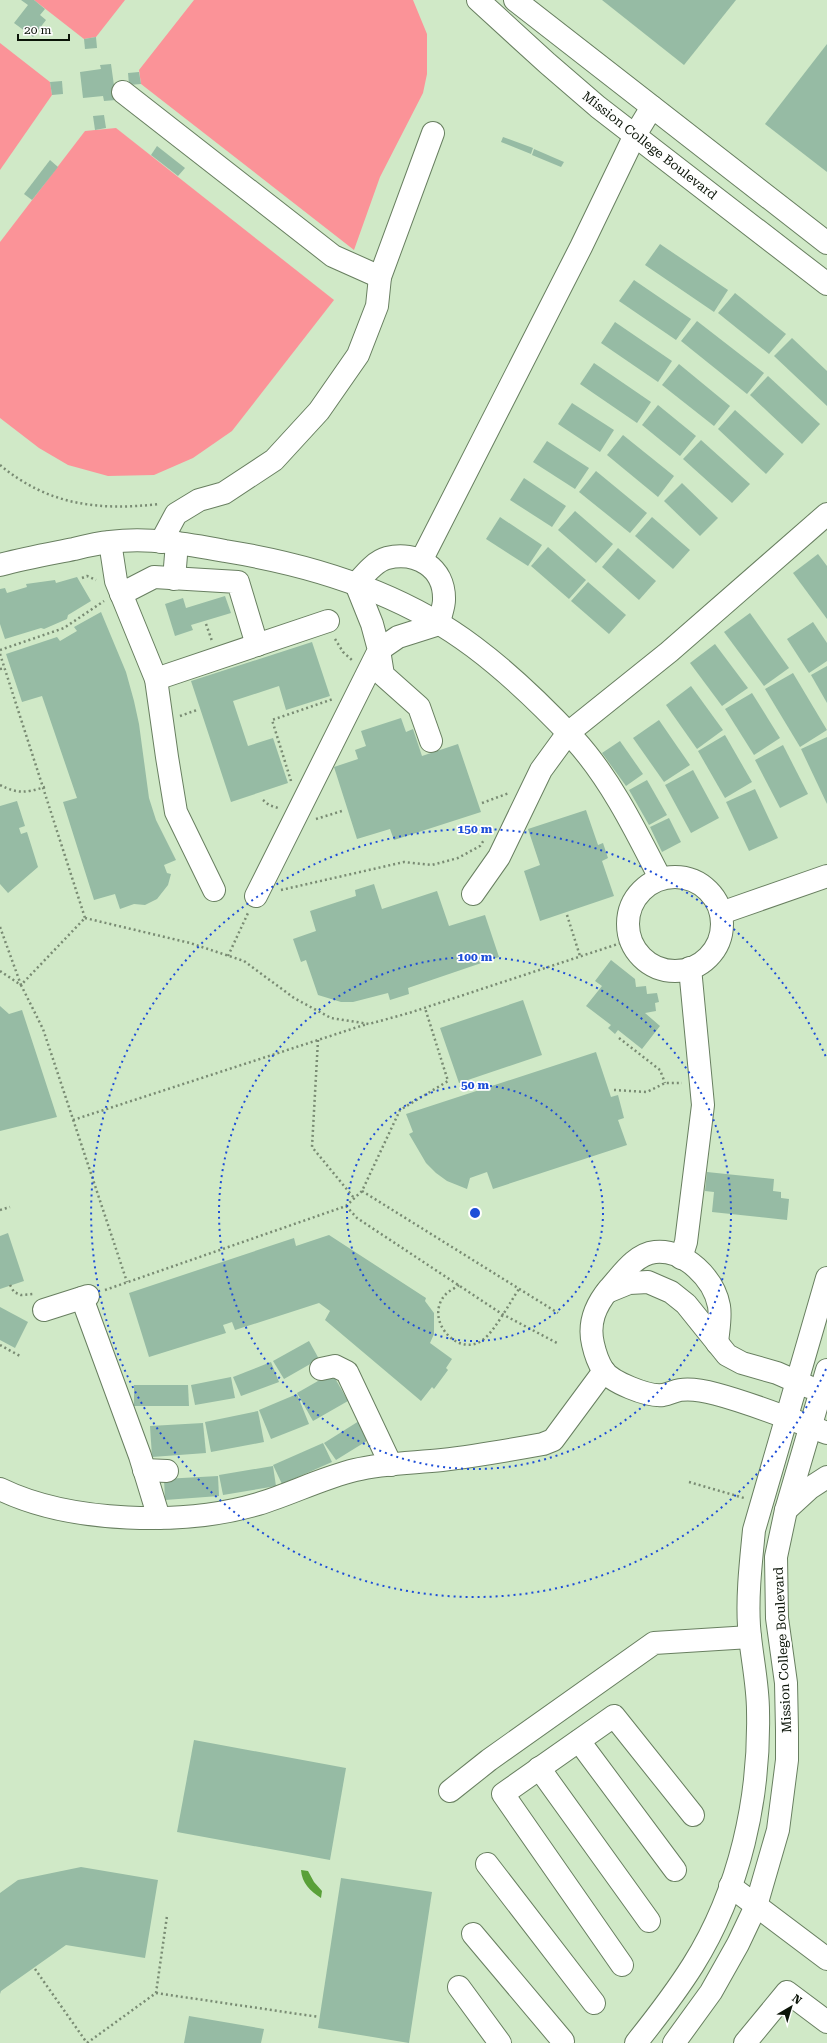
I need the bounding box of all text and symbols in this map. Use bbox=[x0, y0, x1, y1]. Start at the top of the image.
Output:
scale bar bbox=[18, 16, 69, 42]
text: 20 m bbox=[24, 23, 51, 37]
street label: Mission College Boulevard bbox=[580, 88, 720, 203]
text: 150 m bbox=[458, 822, 493, 836]
text: 100 m bbox=[458, 950, 493, 964]
text: 50 m bbox=[461, 1078, 489, 1092]
centre of rings bbox=[468, 1206, 482, 1220]
street label: Mission College Boulevard bbox=[771, 1566, 794, 1733]
north arrow bbox=[771, 1987, 811, 2027]
text: N bbox=[790, 1992, 805, 2008]

